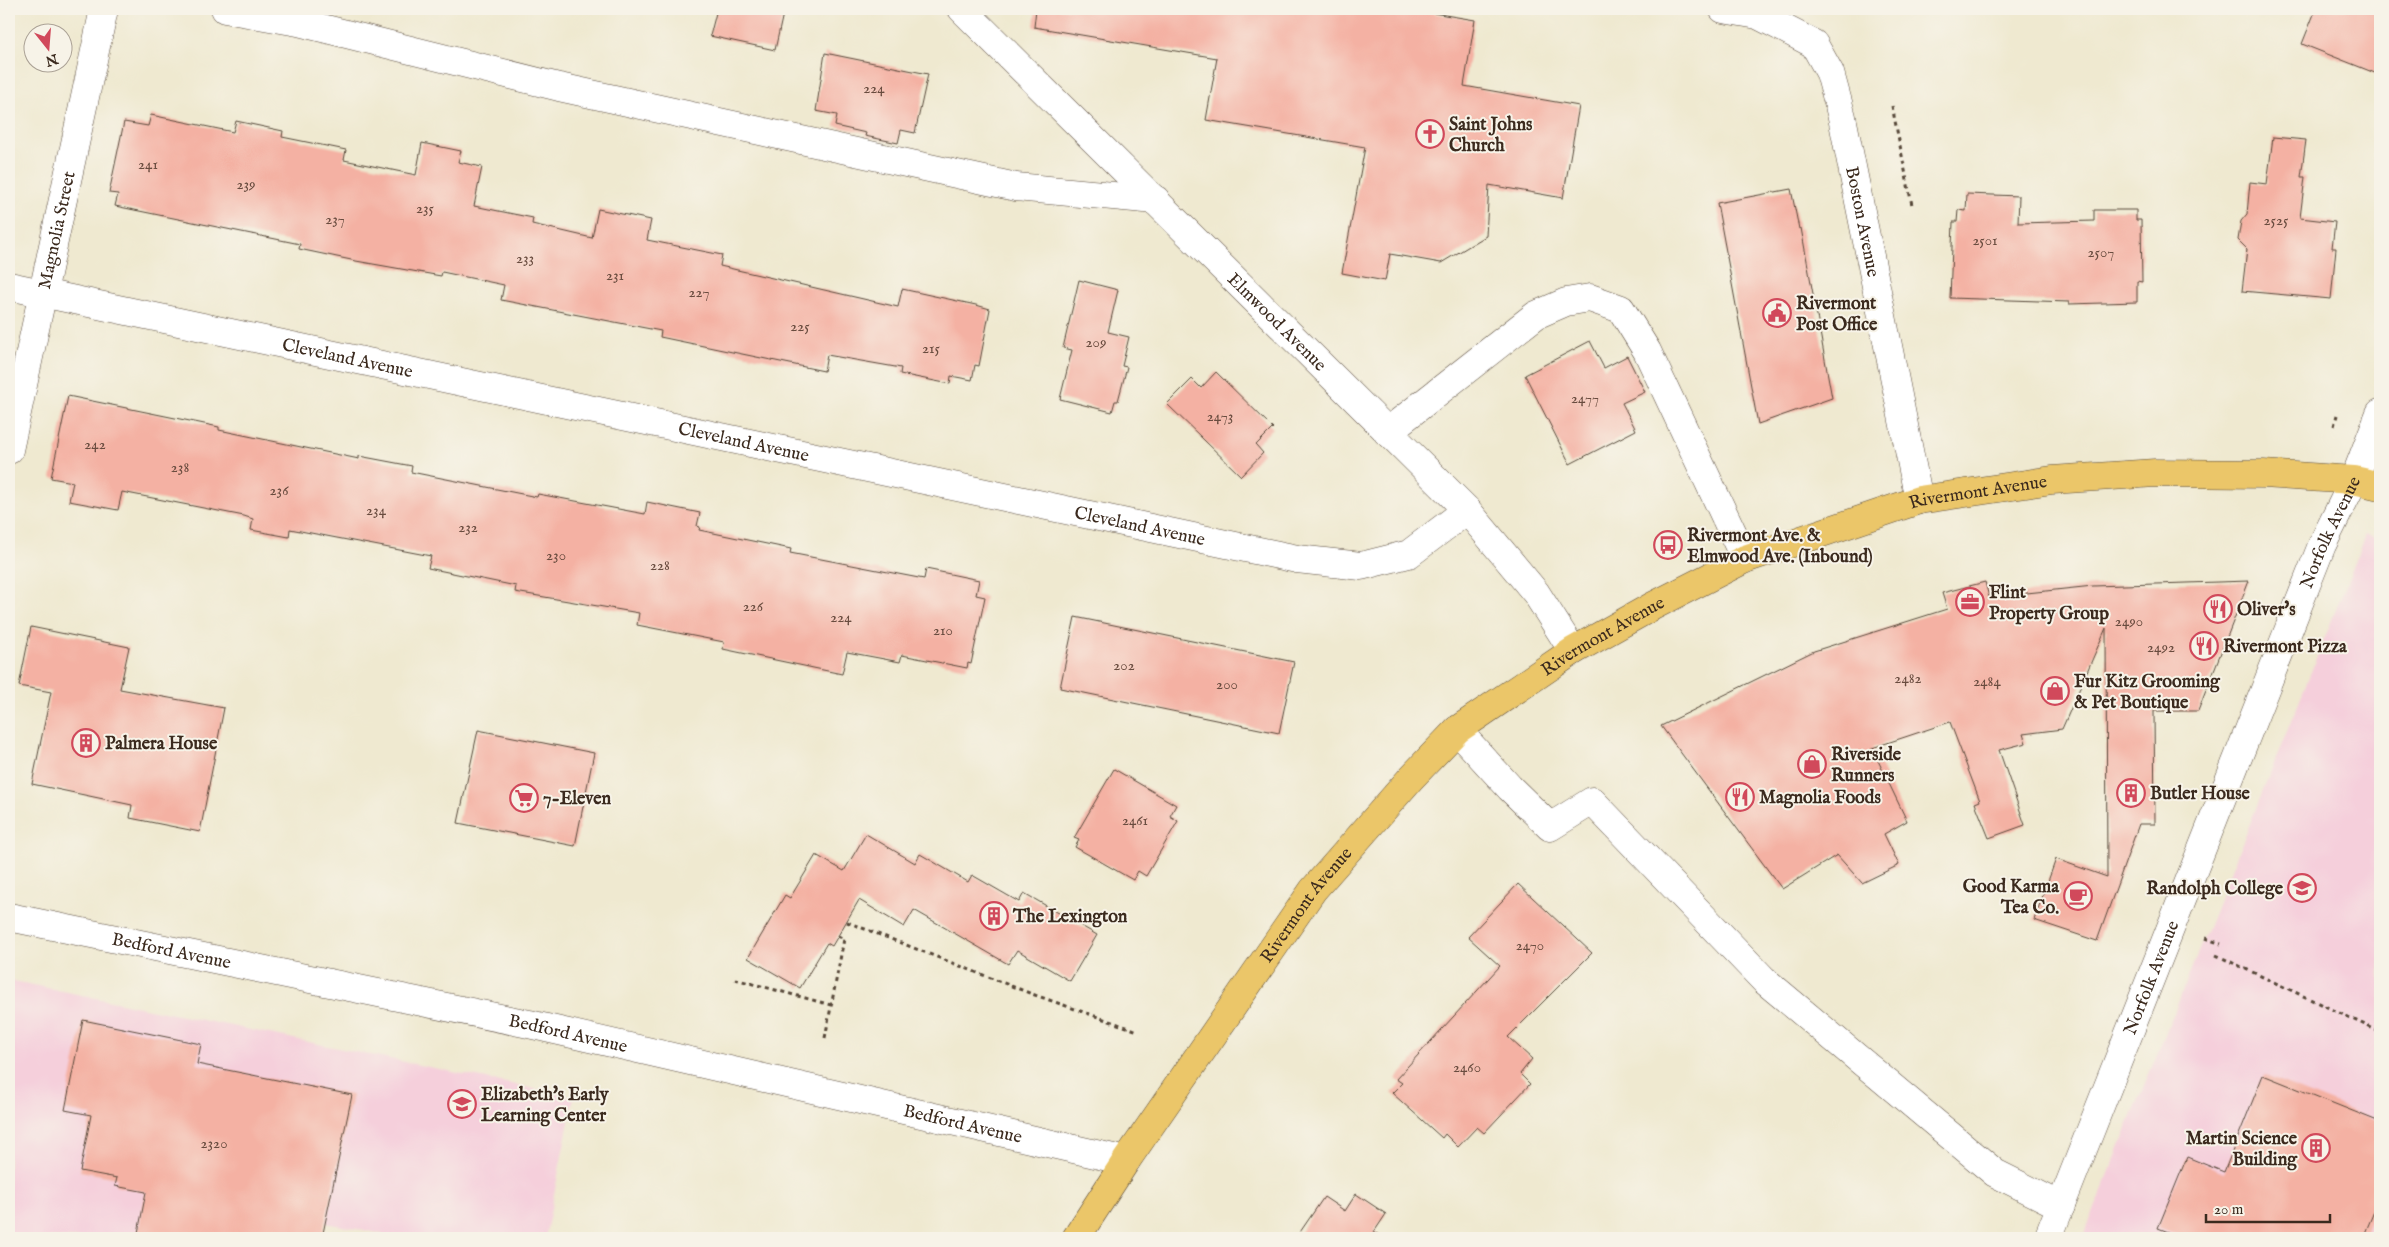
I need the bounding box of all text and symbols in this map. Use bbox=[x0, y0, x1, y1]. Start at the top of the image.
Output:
north arrow bbox=[22, 22, 72, 72]
text: N bbox=[43, 49, 61, 70]
house number: 224 bbox=[863, 79, 885, 98]
place label: Saint Johns Church bbox=[1449, 114, 1533, 158]
church icon: Saint Johns Church bbox=[1415, 119, 1445, 149]
house number: 241 bbox=[138, 155, 158, 174]
street label: Boston Avenue bbox=[1839, 165, 1884, 279]
street label: Magnolia Street bbox=[34, 169, 82, 291]
house number: 239 bbox=[236, 175, 256, 194]
house number: 235 bbox=[416, 199, 435, 218]
house number: 237 bbox=[325, 210, 345, 229]
house number: 2525 bbox=[2264, 211, 2289, 230]
house number: 2501 bbox=[1972, 231, 1998, 250]
house number: 2507 bbox=[2088, 243, 2114, 262]
house number: 233 bbox=[516, 249, 534, 268]
house number: 231 bbox=[606, 266, 624, 285]
street label: Elmwood Avenue bbox=[1222, 269, 1331, 377]
house number: 227 bbox=[689, 283, 709, 302]
place label: Rivermont Post Office bbox=[1796, 293, 1878, 337]
public building icon: Rivermont Post Office bbox=[1762, 298, 1792, 328]
house number: 225 bbox=[790, 317, 810, 336]
house number: 209 bbox=[1086, 333, 1106, 352]
street label: Cleveland Avenue bbox=[280, 334, 415, 384]
house number: 215 bbox=[922, 339, 941, 358]
house number: 2477 bbox=[1571, 389, 1599, 408]
house number: 2473 bbox=[1207, 407, 1233, 426]
street label: Cleveland Avenue bbox=[676, 418, 811, 468]
house number: 242 bbox=[84, 435, 106, 454]
house number: 238 bbox=[171, 458, 189, 477]
street label: Rivermont Avenue bbox=[1906, 471, 2049, 516]
street label: Norfolk Avenue bbox=[2296, 473, 2367, 592]
house number: 236 bbox=[270, 481, 289, 500]
house number: 234 bbox=[366, 501, 387, 520]
street label: Cleveland Avenue bbox=[1072, 502, 1207, 552]
house number: 232 bbox=[458, 518, 478, 537]
place label: Rivermont Ave. & Elmwood Ave. (Inbound) bbox=[1687, 525, 1873, 569]
bus stop icon: Rivermont Ave. & Elmwood Ave. (Inbound) bbox=[1653, 530, 1683, 560]
house number: 230 bbox=[546, 546, 566, 565]
house number: 228 bbox=[650, 556, 670, 575]
place label: Flint Property Group bbox=[1989, 582, 2109, 626]
office icon: Flint Property Group bbox=[1955, 587, 1985, 617]
street label: Rivermont Avenue bbox=[1537, 592, 1669, 682]
restaurant icon: Oliver's bbox=[2203, 594, 2233, 624]
house number: 226 bbox=[743, 597, 764, 616]
place label: Oliver's bbox=[2237, 599, 2296, 622]
house number: 224 bbox=[830, 608, 852, 627]
house number: 2490 bbox=[2115, 612, 2143, 631]
house number: 210 bbox=[933, 621, 953, 640]
restaurant icon: Rivermont Pizza bbox=[2189, 631, 2219, 661]
place label: Rivermont Pizza bbox=[2223, 636, 2348, 659]
house number: 2492 bbox=[2147, 638, 2175, 657]
house number: 202 bbox=[1113, 656, 1135, 675]
house number: 2482 bbox=[1894, 669, 1922, 688]
place label: Fur Kitz Grooming & Pet Boutique bbox=[2074, 671, 2221, 715]
house number: 2484 bbox=[1973, 672, 2001, 691]
house number: 200 bbox=[1216, 675, 1238, 694]
shop icon: Fur Kitz Grooming & Pet Boutique bbox=[2040, 676, 2070, 706]
building icon: Palmera House bbox=[71, 728, 101, 758]
place label: Palmera House bbox=[105, 733, 218, 756]
place label: Riverside Runners bbox=[1831, 744, 1902, 788]
shop icon: Riverside Runners bbox=[1797, 749, 1827, 779]
building icon: Butler House bbox=[2116, 778, 2146, 808]
restaurant icon: Magnolia Foods bbox=[1725, 782, 1755, 812]
supermarket icon: 7-Eleven bbox=[509, 783, 539, 813]
place label: Butler House bbox=[2150, 783, 2251, 806]
place label: Magnolia Foods bbox=[1759, 787, 1881, 810]
place label: 7-Eleven bbox=[543, 788, 612, 811]
house number: 2461 bbox=[1122, 811, 1148, 830]
street label: Rivermont Avenue bbox=[1256, 843, 1358, 968]
school or university icon: Randolph College bbox=[2287, 873, 2317, 903]
place label: Good Karma Tea Co. bbox=[1963, 876, 2060, 920]
place label: Randolph College bbox=[2146, 878, 2284, 901]
cafe icon: Good Karma Tea Co. bbox=[2063, 881, 2093, 911]
building icon: The Lexington bbox=[979, 901, 1009, 931]
place label: The Lexington bbox=[1012, 906, 1128, 929]
street label: Norfolk Avenue bbox=[2119, 918, 2185, 1039]
street label: Bedford Avenue bbox=[110, 928, 233, 975]
house number: 2470 bbox=[1516, 936, 1544, 955]
street label: Bedford Avenue bbox=[506, 1010, 629, 1059]
house number: 2460 bbox=[1453, 1058, 1481, 1077]
place label: Elizabeth's Early Learning Center bbox=[481, 1084, 610, 1128]
school or university icon: Elizabeth's Early Learning Center bbox=[447, 1089, 477, 1119]
street label: Bedford Avenue bbox=[901, 1100, 1024, 1150]
place label: Martin Science Building bbox=[2186, 1128, 2298, 1172]
building icon: Martin Science Building bbox=[2301, 1133, 2331, 1163]
house number: 2320 bbox=[200, 1134, 228, 1153]
scale bar bbox=[2206, 1192, 2330, 1224]
text: 20 m bbox=[2214, 1200, 2244, 1219]

